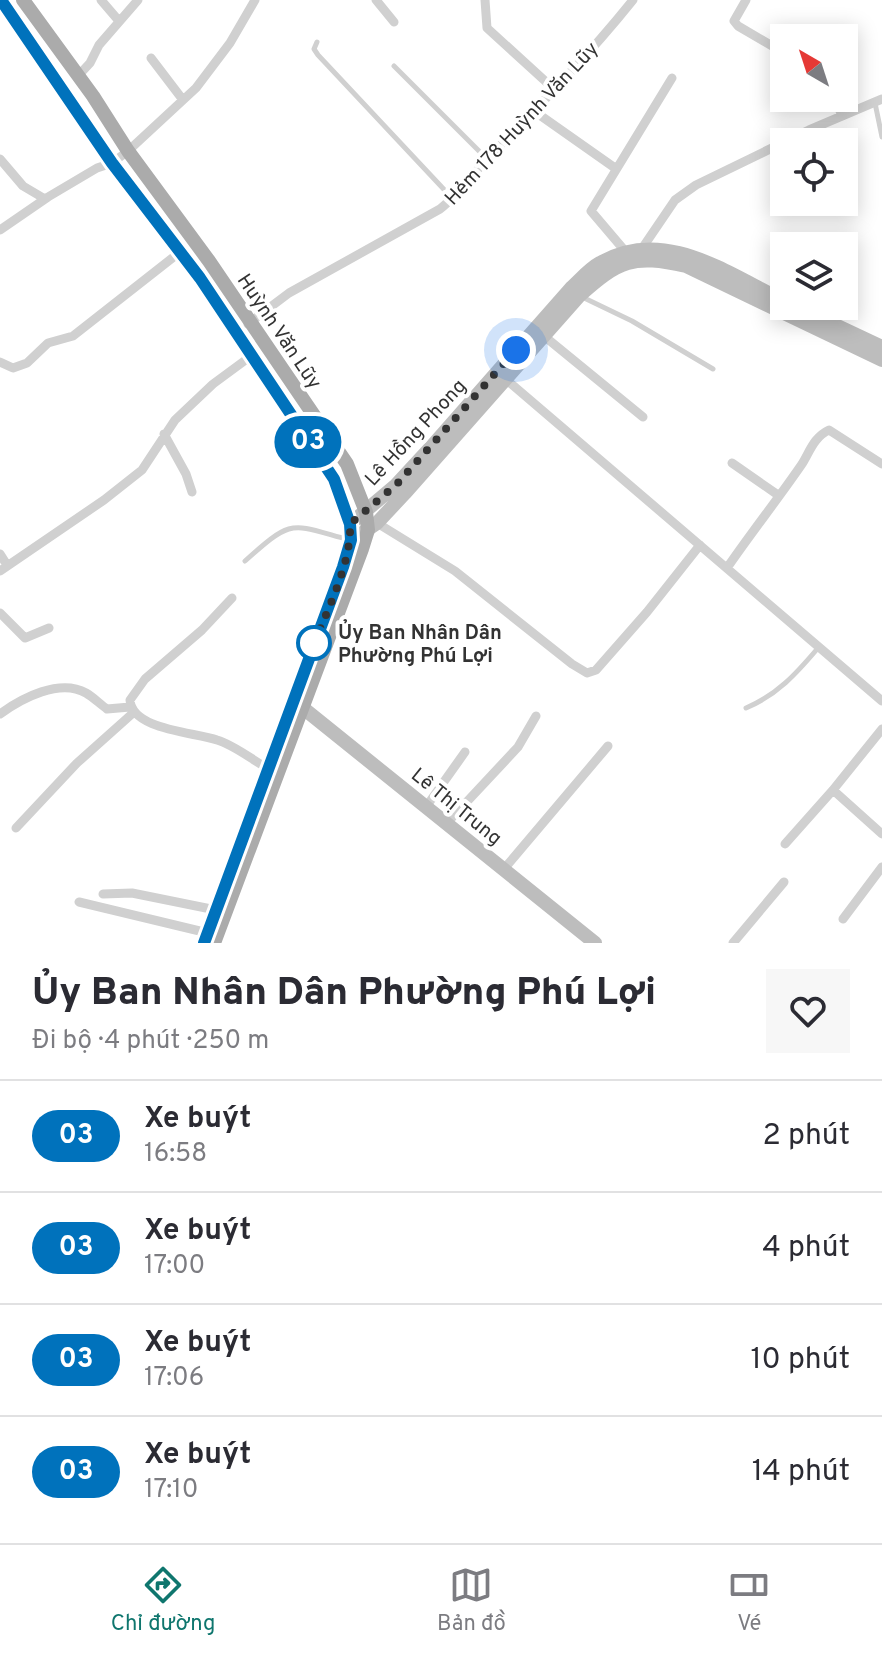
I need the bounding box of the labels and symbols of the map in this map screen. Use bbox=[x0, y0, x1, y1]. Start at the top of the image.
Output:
north arrow bbox=[770, 24, 858, 112]
street label: Hẻm 178 Huỳnh Văn Lũy bbox=[440, 37, 605, 212]
street label: Huỳnh Văn Lũy bbox=[230, 269, 327, 395]
your location bbox=[496, 330, 536, 370]
street label: Lê Hồng Phong bbox=[359, 374, 473, 493]
line badge: 03 bbox=[272, 416, 344, 468]
place label: Ủy Ban Nhân Dân Phường Phú Lợi bbox=[338, 619, 502, 670]
marker: Ủy Ban Nhân Dân Phường Phú Lợi bbox=[297, 626, 331, 660]
street label: Lê Thị Trung bbox=[405, 763, 506, 852]

